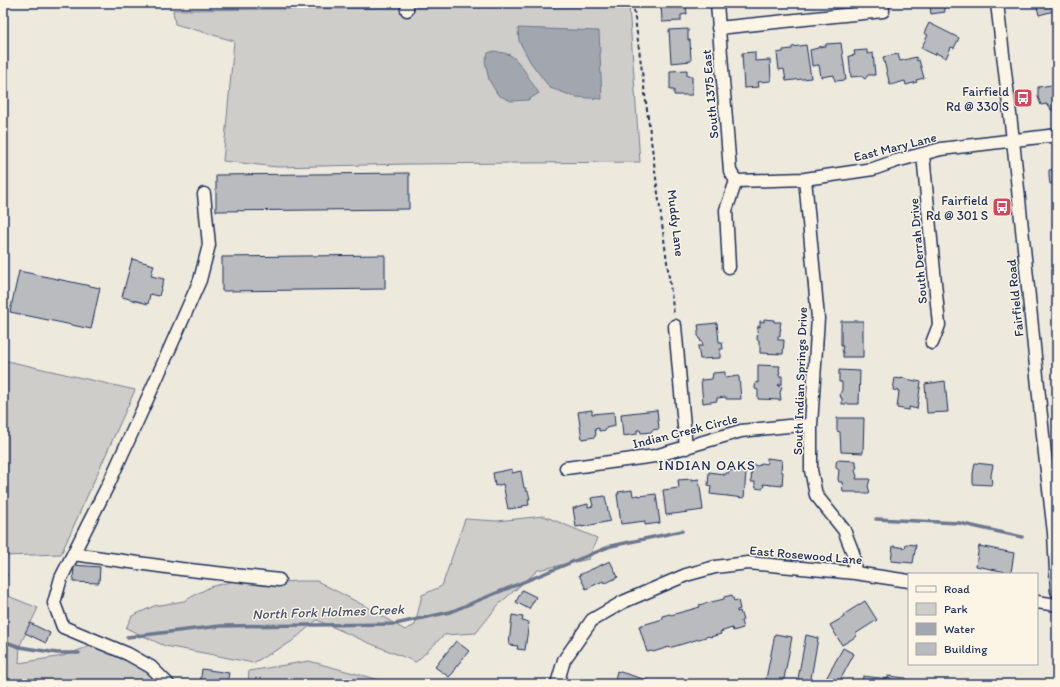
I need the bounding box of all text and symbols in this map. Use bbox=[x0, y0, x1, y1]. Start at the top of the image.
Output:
street label: South 1375 East bbox=[699, 49, 721, 139]
place label: Fairfield Rd @ 330 S bbox=[946, 84, 1009, 114]
bus stop icon: Fairfield Rd @ 330 S bbox=[1012, 87, 1034, 109]
street label: East Mary Lane bbox=[852, 129, 938, 165]
street label: Muddy Lane bbox=[664, 189, 688, 257]
place label: Fairfield Rd @ 301 S bbox=[926, 193, 988, 223]
bus stop icon: Fairfield Rd @ 301 S bbox=[991, 196, 1013, 218]
street label: South Derrah Drive bbox=[906, 198, 930, 304]
street label: Fairfield Road bbox=[1003, 259, 1027, 337]
street label: South Indian Springs Drive bbox=[790, 307, 810, 455]
street label: Indian Creek Circle bbox=[631, 411, 739, 451]
district label: INDIAN OAKS bbox=[658, 457, 756, 474]
street label: East Rosewood Lane bbox=[749, 543, 863, 567]
legend bbox=[908, 573, 1038, 665]
text: Road bbox=[944, 582, 970, 596]
water label: North Fork Holmes Creek bbox=[252, 601, 405, 623]
text: Park bbox=[944, 602, 968, 616]
text: Water bbox=[944, 622, 975, 636]
text: Building bbox=[944, 642, 988, 656]

